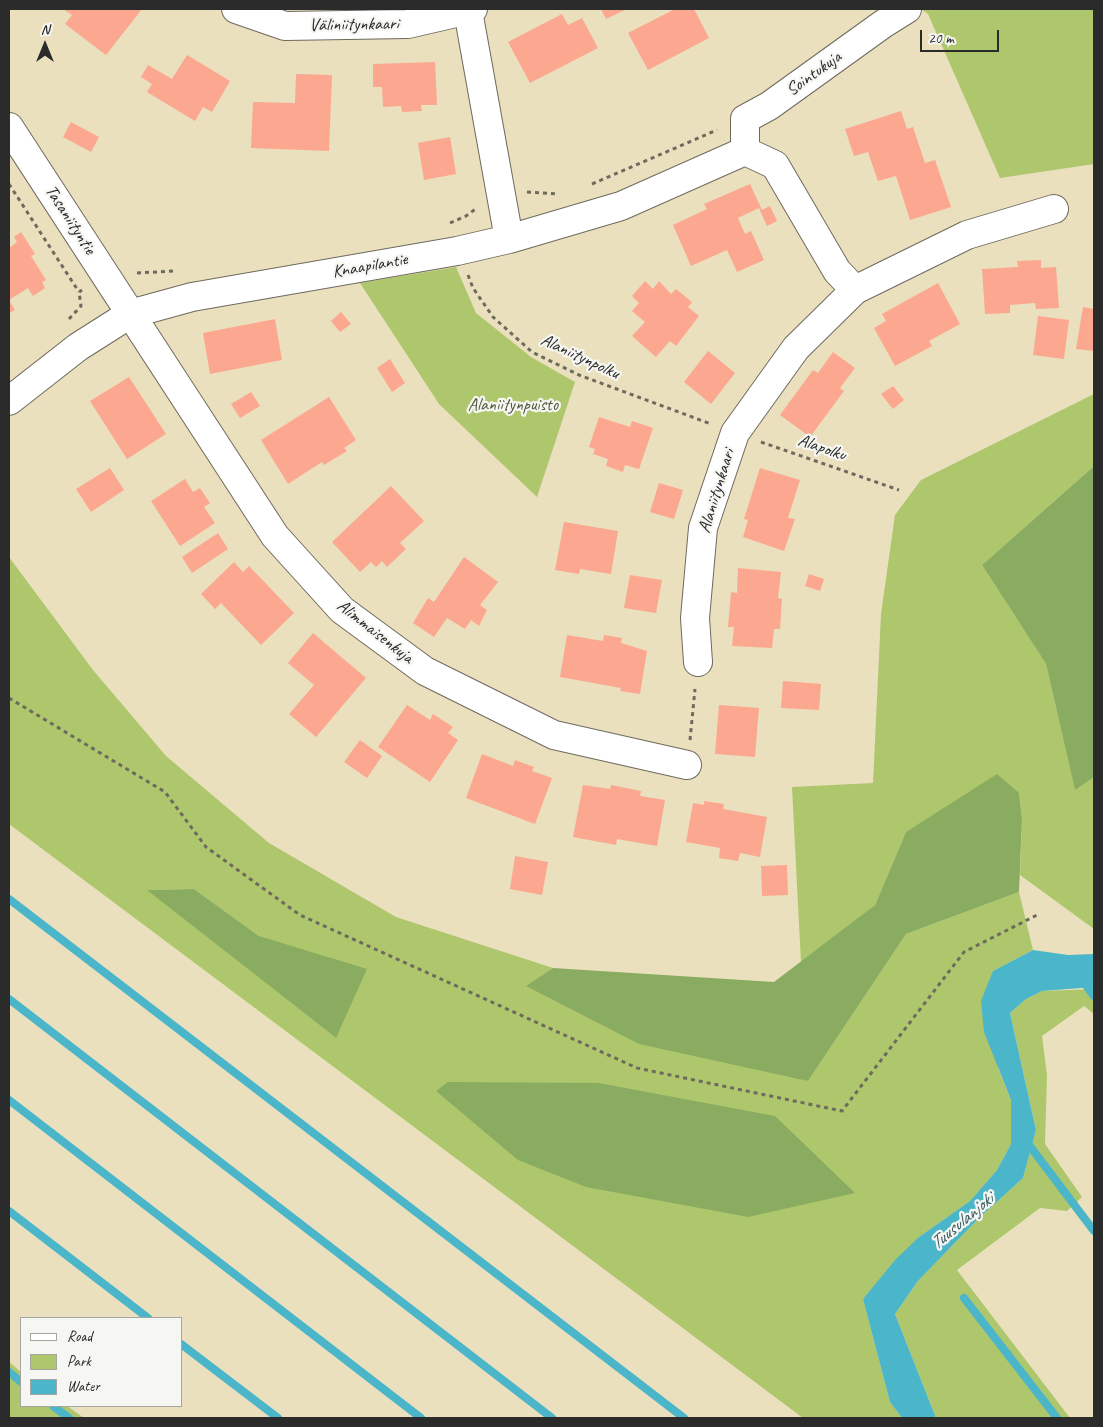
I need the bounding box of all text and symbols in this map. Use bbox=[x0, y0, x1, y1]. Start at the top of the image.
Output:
street label: Väliniitynkaari bbox=[309, 13, 399, 37]
north arrow bbox=[20, 20, 70, 70]
scale bar bbox=[923, 20, 1002, 52]
text: N bbox=[41, 21, 49, 38]
text: 20 m bbox=[928, 29, 954, 48]
street label: Sointukuja bbox=[782, 47, 846, 101]
street label: Tasaniityntie bbox=[40, 181, 100, 259]
street label: Knaapilantie bbox=[331, 249, 409, 283]
street label: Alaniitynpolku bbox=[537, 329, 623, 385]
park label: Alaniitynpuisto bbox=[468, 394, 558, 416]
street label: Alapolku bbox=[795, 430, 849, 466]
street label: Alaniitynkaari bbox=[694, 446, 740, 536]
street label: Alimmaisenkuja bbox=[332, 595, 418, 669]
water label: Tuusulanjoki bbox=[926, 1189, 998, 1255]
legend bbox=[20, 1317, 182, 1407]
text: Road bbox=[67, 1327, 92, 1346]
text: Park bbox=[67, 1352, 91, 1371]
text: Water bbox=[67, 1377, 100, 1396]

